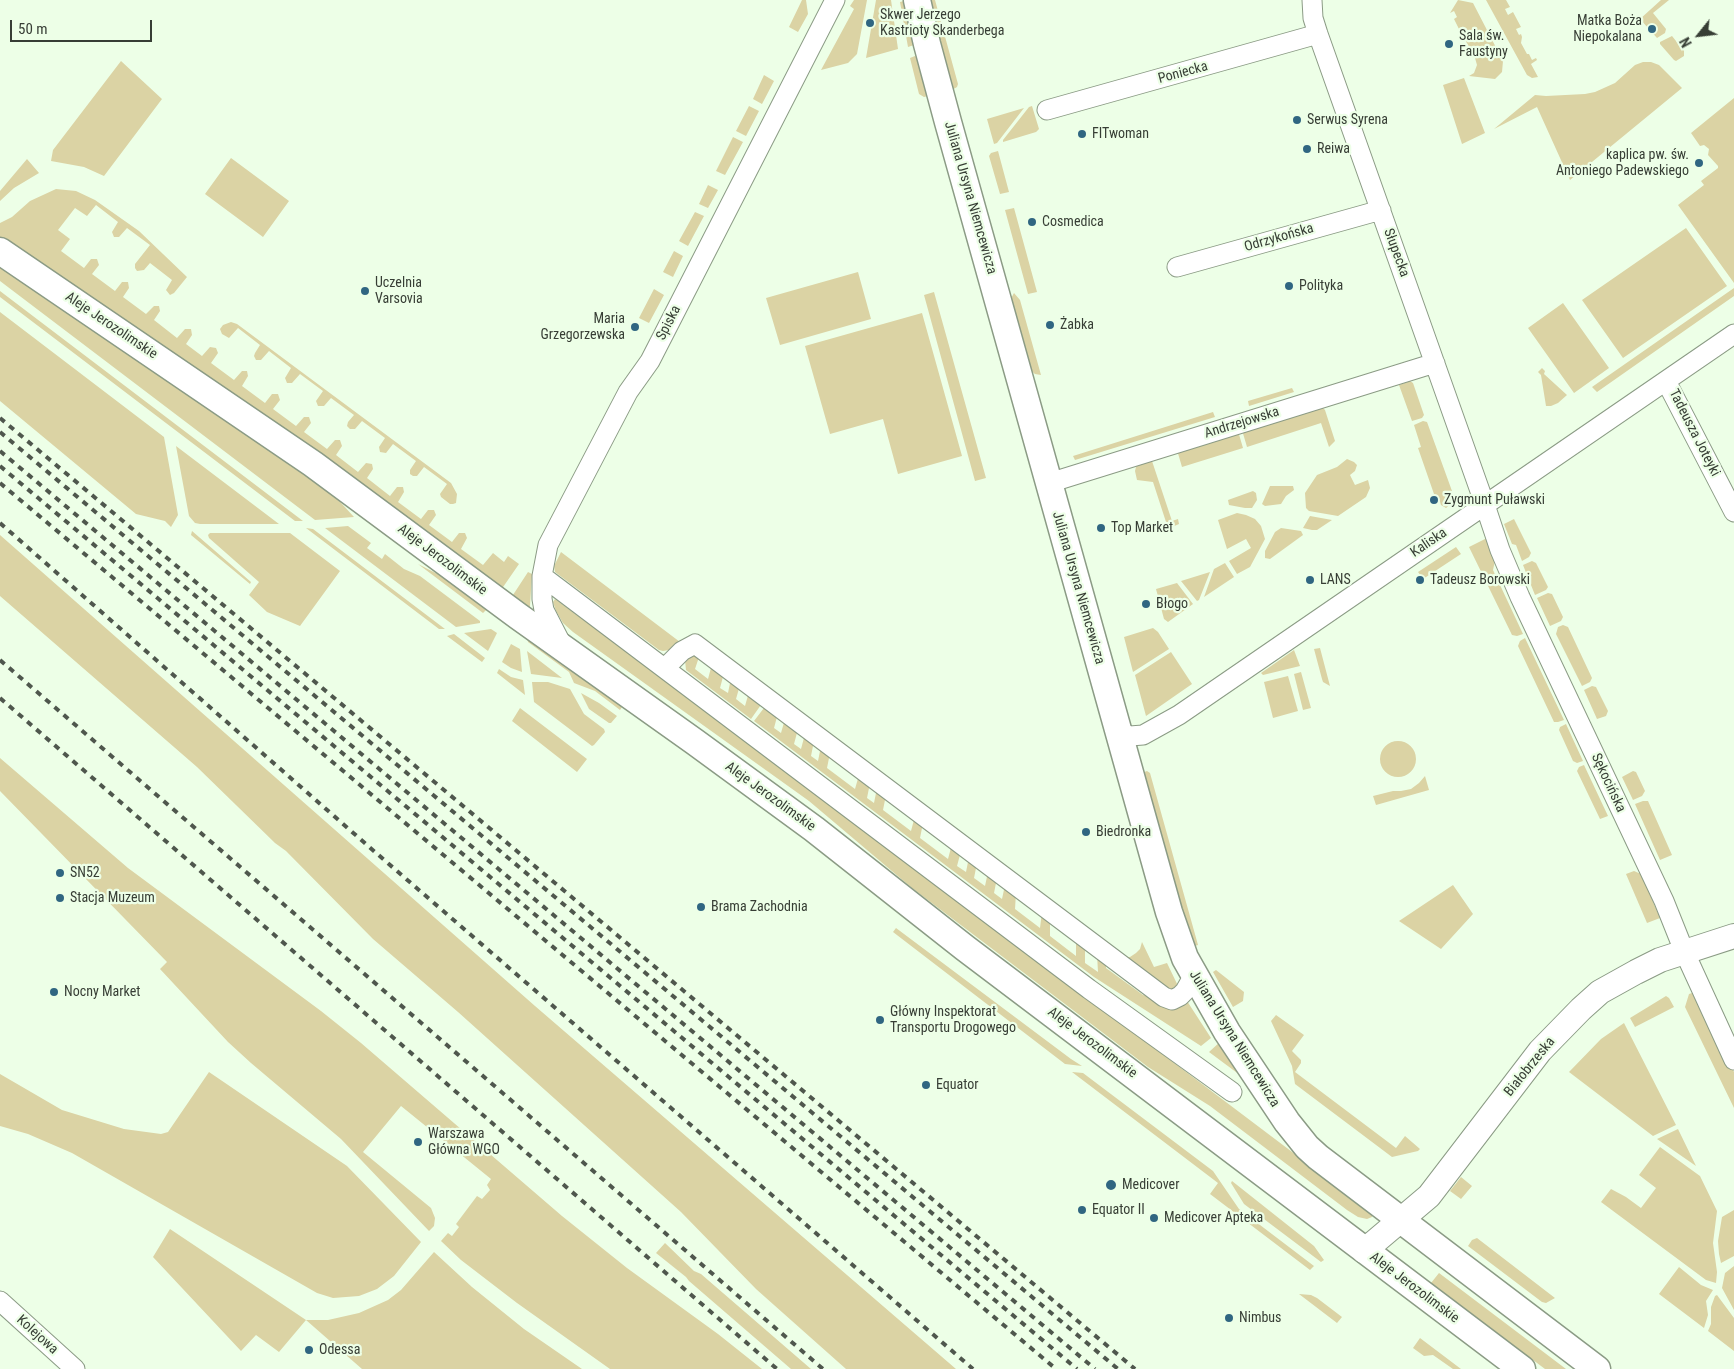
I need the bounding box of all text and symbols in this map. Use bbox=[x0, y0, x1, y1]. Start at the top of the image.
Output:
place label: Skwer Jerzego Kastrioty Skanderbega bbox=[880, 7, 1004, 40]
scale bar bbox=[12, 10, 155, 42]
north arrow bbox=[1674, 10, 1724, 60]
place label: Matka Boża Niepokalana bbox=[1573, 13, 1642, 46]
marker: Skwer Jerzego Kastrioty Skanderbega bbox=[864, 17, 876, 29]
text: 50 m bbox=[18, 20, 48, 38]
marker: Matka Boża Niepokalana bbox=[1646, 23, 1658, 35]
place label: Sala św. Faustyny bbox=[1459, 28, 1508, 60]
text: N bbox=[1677, 35, 1695, 50]
marker: Sala św. Faustyny bbox=[1443, 38, 1455, 50]
street label: Poniecka bbox=[1156, 58, 1210, 88]
place label: Serwus Syrena bbox=[1307, 112, 1388, 128]
marker: Serwus Syrena bbox=[1291, 114, 1303, 126]
street label: Juliana Ursyna Niemcewicza bbox=[940, 120, 1000, 276]
place label: FITwoman bbox=[1092, 126, 1149, 142]
marker: FITwoman bbox=[1076, 128, 1088, 140]
place label: Reiwa bbox=[1317, 141, 1350, 157]
marker: Reiwa bbox=[1301, 143, 1313, 155]
place label: kaplica pw. św. Antoniego Padewskiego bbox=[1556, 147, 1689, 180]
marker: kaplica pw. św. Antoniego Padewskiego bbox=[1693, 157, 1705, 169]
place label: Cosmedica bbox=[1042, 214, 1104, 230]
marker: Cosmedica bbox=[1026, 216, 1038, 228]
street label: Odrzykońska bbox=[1243, 220, 1315, 256]
street label: Słupecka bbox=[1379, 226, 1413, 280]
place label: Uczelnia Varsovia bbox=[375, 275, 423, 308]
place label: Polityka bbox=[1299, 278, 1343, 294]
marker: Polityka bbox=[1283, 280, 1295, 292]
marker: Uczelnia Varsovia bbox=[359, 285, 371, 297]
street label: Aleje Jerozolimskie bbox=[62, 289, 160, 363]
street label: Spiska bbox=[653, 303, 685, 343]
place label: Maria Grzegorzewska bbox=[541, 311, 625, 344]
place label: Żabka bbox=[1060, 317, 1094, 333]
marker: Żabka bbox=[1044, 319, 1056, 331]
marker: Maria Grzegorzewska bbox=[629, 321, 641, 333]
street label: Tadeusza Joteyki bbox=[1665, 387, 1723, 479]
street label: Andrzejowska bbox=[1203, 404, 1281, 442]
place label: Zygmunt Puławski bbox=[1444, 492, 1545, 508]
marker: Zygmunt Puławski bbox=[1428, 494, 1440, 506]
street label: Juliana Ursyna Niemcewicza bbox=[1048, 510, 1108, 666]
place label: Top Market bbox=[1111, 520, 1173, 536]
street label: Aleje Jerozolimskie bbox=[394, 521, 490, 599]
marker: Top Market bbox=[1095, 522, 1107, 534]
street label: Kaliska bbox=[1408, 525, 1450, 561]
place label: LANS bbox=[1320, 572, 1351, 588]
place label: Tadeusz Borowski bbox=[1430, 572, 1530, 588]
marker: LANS bbox=[1304, 574, 1316, 586]
marker: Tadeusz Borowski bbox=[1414, 574, 1426, 586]
place label: Błogo bbox=[1156, 596, 1188, 612]
marker: Błogo bbox=[1140, 598, 1152, 610]
street label: Sękocińska bbox=[1587, 751, 1629, 815]
street label: Aleje Jerozolimskie bbox=[722, 759, 818, 835]
place label: Biedronka bbox=[1096, 824, 1151, 840]
marker: Biedronka bbox=[1080, 826, 1092, 838]
place label: SN52 bbox=[70, 865, 100, 881]
marker: SN52 bbox=[54, 867, 66, 879]
place label: Stacja Muzeum bbox=[70, 890, 155, 906]
marker: Stacja Muzeum bbox=[54, 892, 66, 904]
place label: Brama Zachodnia bbox=[711, 899, 808, 915]
marker: Brama Zachodnia bbox=[695, 901, 707, 913]
street label: Juliana Ursyna Niemcewicza bbox=[1185, 968, 1283, 1110]
place label: Nocny Market bbox=[64, 984, 140, 1000]
marker: Nocny Market bbox=[48, 986, 60, 998]
place label: Główny Inspektorat Transportu Drogowego bbox=[890, 1004, 1016, 1036]
street label: Aleje Jerozolimskie bbox=[1044, 1004, 1140, 1082]
marker: Główny Inspektorat Transportu Drogowego bbox=[874, 1014, 886, 1026]
street label: Białobrzeska bbox=[1501, 1034, 1559, 1100]
place label: Equator bbox=[936, 1077, 979, 1093]
marker: Equator bbox=[920, 1079, 932, 1091]
place label: Warszawa Główna WGO bbox=[428, 1126, 500, 1158]
marker: Warszawa Główna WGO bbox=[412, 1136, 424, 1148]
place label: Medicover bbox=[1122, 1177, 1179, 1193]
marker: Medicover bbox=[1104, 1178, 1118, 1192]
place label: Equator II bbox=[1092, 1202, 1145, 1218]
marker: Equator II bbox=[1076, 1204, 1088, 1216]
place label: Medicover Apteka bbox=[1164, 1210, 1263, 1226]
marker: Medicover Apteka bbox=[1148, 1212, 1160, 1224]
street label: Aleje Jerozolimskie bbox=[1366, 1249, 1462, 1327]
place label: Nimbus bbox=[1239, 1310, 1281, 1326]
street label: Kolejowa bbox=[13, 1312, 61, 1358]
marker: Nimbus bbox=[1223, 1312, 1235, 1324]
place label: Odessa bbox=[319, 1342, 360, 1358]
marker: Odessa bbox=[303, 1344, 315, 1356]

